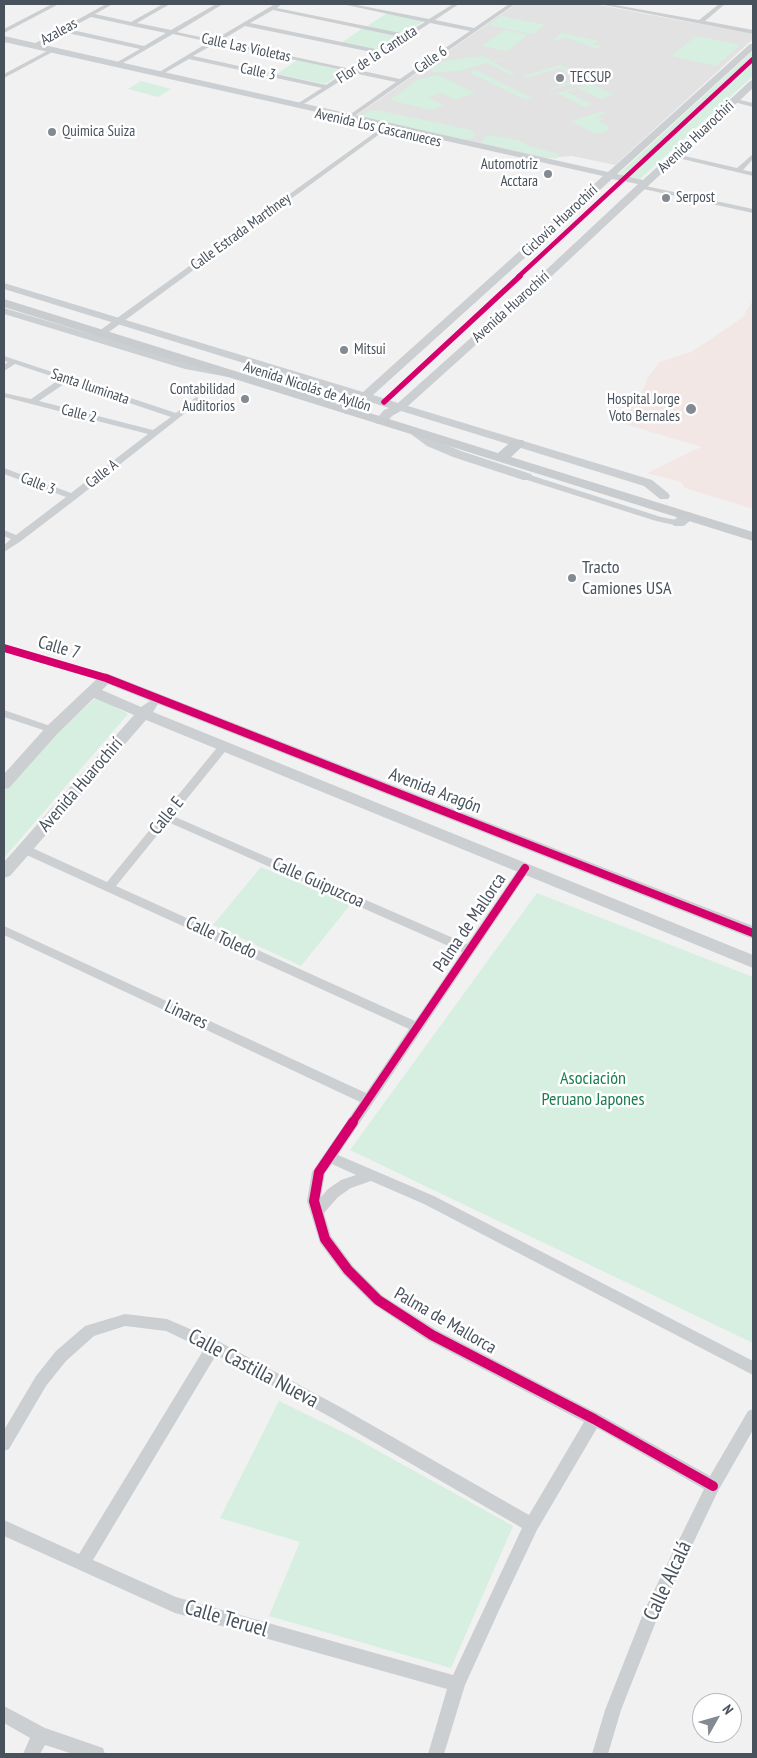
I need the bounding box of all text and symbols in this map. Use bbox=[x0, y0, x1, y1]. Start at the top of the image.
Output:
street label: Azaleas bbox=[38, 15, 80, 49]
street label: Flor de la Cantuta bbox=[334, 22, 420, 88]
street label: Calle Las Violetas bbox=[200, 30, 292, 66]
street label: Calle 6 bbox=[411, 42, 451, 78]
street label: Calle 3 bbox=[239, 59, 277, 85]
place label: TECSUP bbox=[570, 69, 611, 87]
marker: TECSUP bbox=[554, 72, 566, 84]
street label: Avenida Huarochiri bbox=[654, 97, 738, 177]
street label: Avenida Los Cascanueces bbox=[313, 105, 443, 151]
place label: Quimica Suiza bbox=[62, 123, 135, 141]
marker: Quimica Suiza bbox=[46, 126, 58, 138]
place label: Automotriz Acctara bbox=[481, 156, 538, 191]
marker: Automotriz Acctara bbox=[542, 168, 554, 180]
street label: Ciclovía Huarochirí bbox=[518, 181, 602, 261]
place label: Serpost bbox=[676, 189, 715, 207]
street label: Calle Estrada Marthney bbox=[187, 190, 295, 274]
marker: Serpost bbox=[660, 192, 672, 204]
street label: Avenida Huarochirí bbox=[469, 268, 553, 346]
place label: Mitsui bbox=[354, 341, 386, 359]
marker: Mitsui bbox=[338, 344, 350, 356]
street label: Avenida Nicolás de Ayllón bbox=[241, 358, 373, 416]
street label: Santa Iluminata bbox=[49, 365, 131, 409]
place label: Contabilidad Auditorios bbox=[170, 381, 235, 416]
place label: Hospital Jorge Voto Bernales bbox=[607, 391, 680, 426]
marker: Contabilidad Auditorios bbox=[239, 393, 251, 405]
street label: Calle 2 bbox=[59, 401, 99, 427]
marker: Hospital Jorge Voto Bernales bbox=[684, 402, 698, 416]
street label: Calle A bbox=[82, 456, 122, 492]
street label: Calle 3 bbox=[18, 469, 58, 499]
place label: Tracto Camiones USA bbox=[582, 557, 671, 600]
marker: Tracto Camiones USA bbox=[566, 572, 578, 584]
street label: Calle 7 bbox=[35, 632, 83, 664]
street label: Avenida Huarochirí bbox=[34, 734, 128, 836]
street label: Avenida Aragón bbox=[386, 764, 484, 818]
street label: Calle E bbox=[145, 793, 189, 839]
street label: Calle Guipuzcoa bbox=[269, 853, 367, 913]
street label: Palma de Mallorca bbox=[429, 870, 511, 976]
street label: Calle Toledo bbox=[182, 912, 260, 964]
street label: Linares bbox=[161, 996, 211, 1034]
park label: Asociación Peruano Japones bbox=[541, 1068, 645, 1110]
street label: Palma de Mallorca bbox=[390, 1283, 500, 1359]
street label: Calle Castilla Nueva bbox=[184, 1324, 322, 1414]
street label: Calle Alcalá bbox=[639, 1537, 697, 1625]
street label: Calle Teruel bbox=[182, 1595, 270, 1643]
north arrow bbox=[692, 1693, 742, 1743]
text: N bbox=[719, 1701, 737, 1718]

